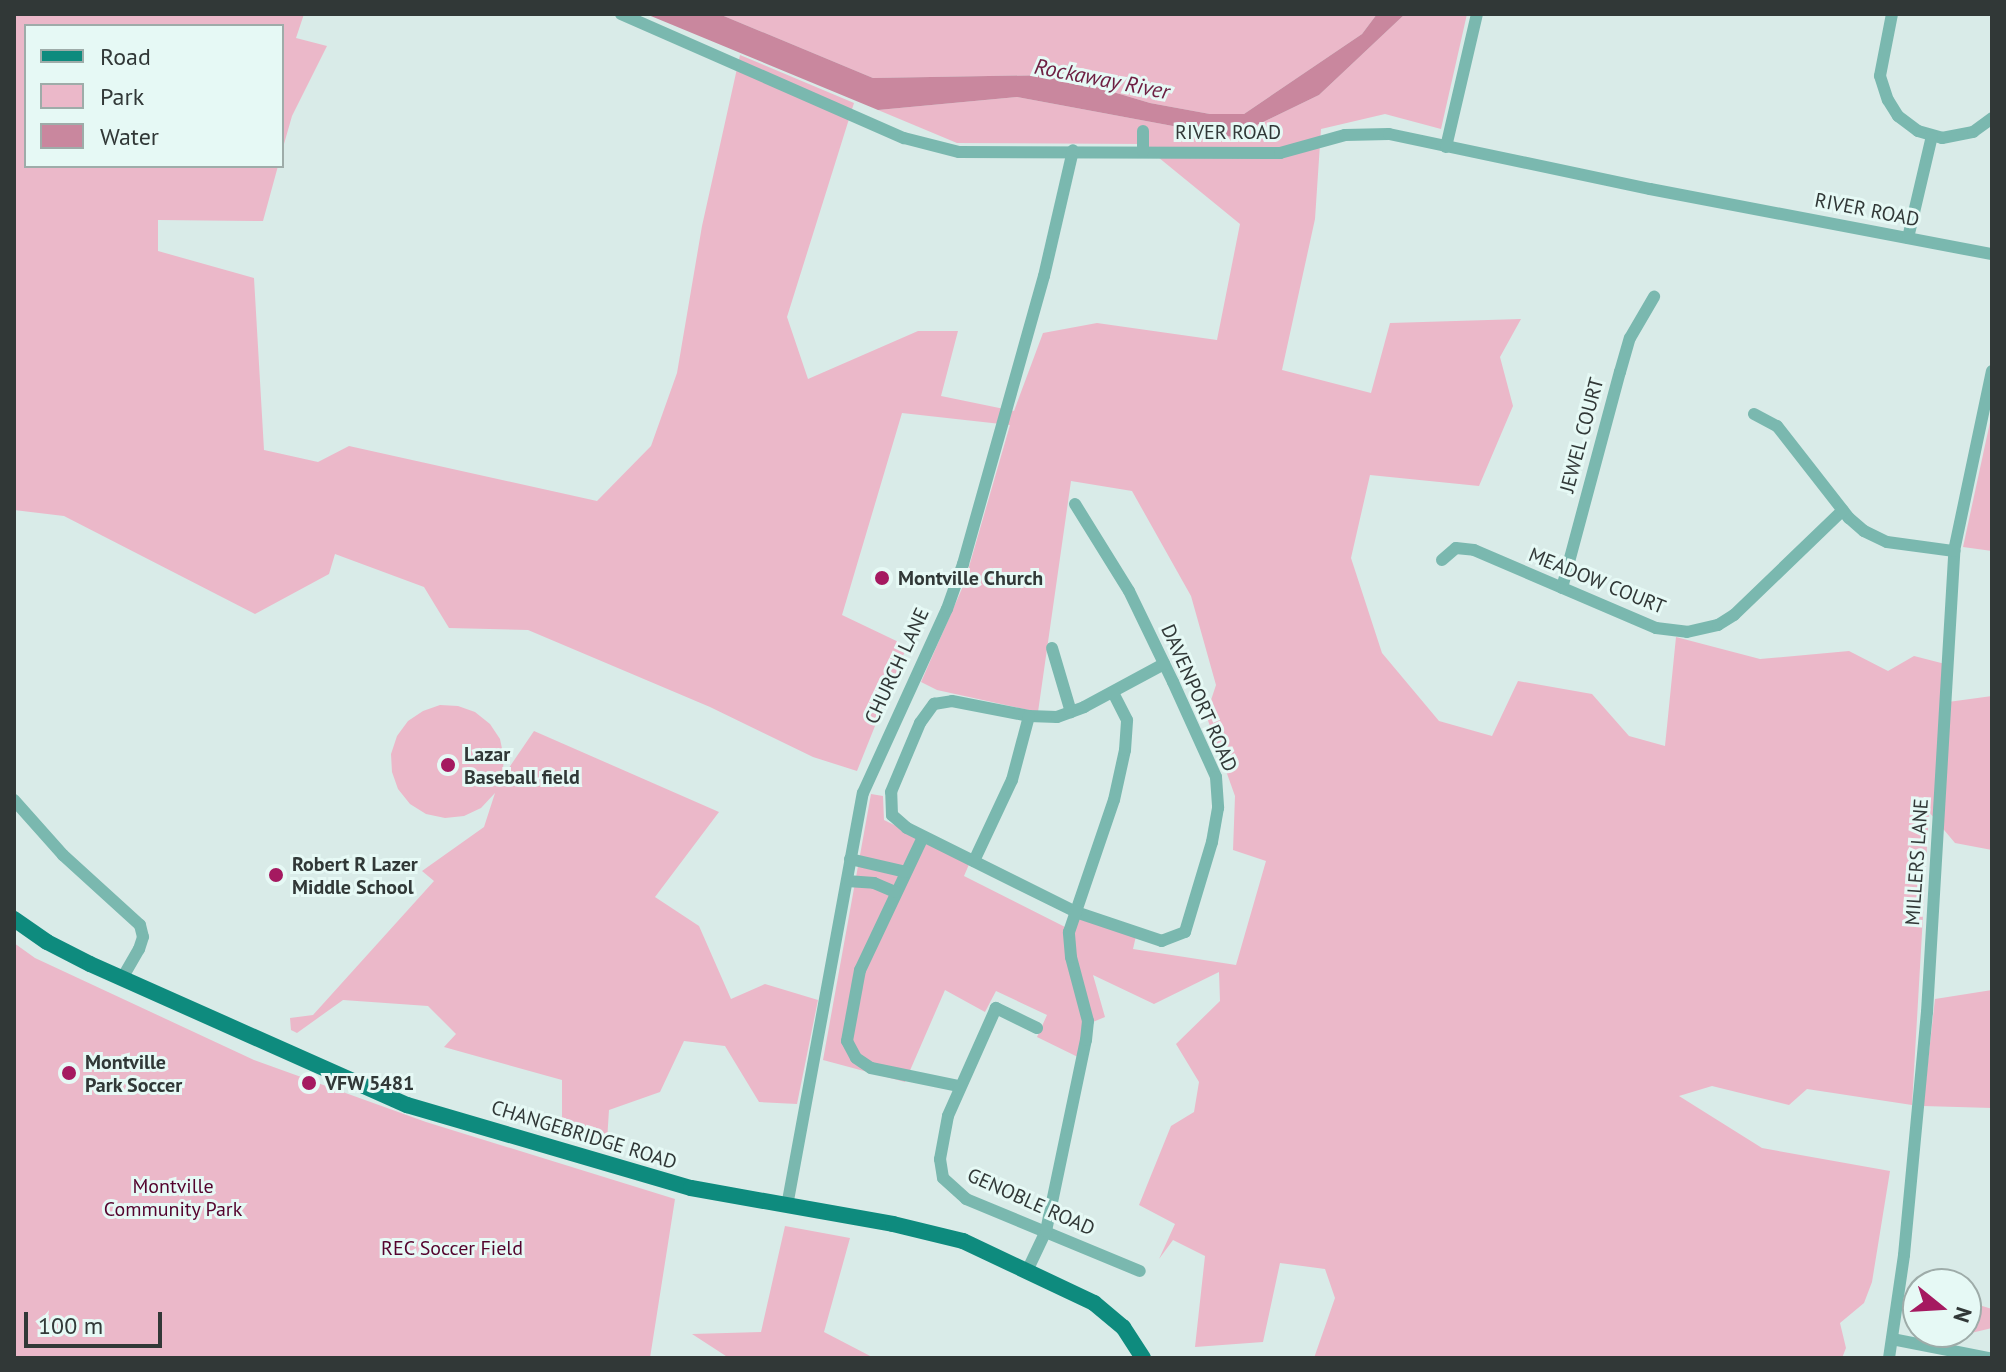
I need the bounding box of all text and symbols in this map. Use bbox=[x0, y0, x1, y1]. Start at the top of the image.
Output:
legend bbox=[24, 24, 284, 168]
text: Road bbox=[100, 41, 151, 72]
water label: Rockaway River bbox=[1032, 53, 1172, 105]
text: Park bbox=[100, 81, 144, 112]
street label: RIVER ROAD bbox=[1175, 120, 1281, 144]
text: Water bbox=[100, 121, 159, 152]
street label: RIVER ROAD bbox=[1813, 188, 1921, 232]
street label: JEWEL COURT bbox=[1555, 374, 1609, 496]
street label: MEADOW COURT bbox=[1525, 543, 1669, 619]
place label: Montville Church bbox=[898, 566, 1043, 590]
marker: Montville Church bbox=[873, 569, 891, 587]
street label: CHURCH LANE bbox=[860, 604, 934, 728]
street label: DAVENPORT ROAD bbox=[1156, 620, 1242, 776]
place label: Lazar Baseball field bbox=[464, 742, 580, 789]
marker: Lazar Baseball field bbox=[439, 756, 457, 774]
street label: MILLERS LANE bbox=[1901, 798, 1933, 926]
place label: Robert R Lazer Middle School bbox=[292, 852, 418, 899]
marker: Robert R Lazer Middle School bbox=[267, 866, 285, 884]
place label: Montville Park Soccer bbox=[85, 1050, 183, 1097]
marker: Montville Park Soccer bbox=[60, 1064, 78, 1082]
place label: VFW 5481 bbox=[325, 1071, 415, 1095]
marker: VFW 5481 bbox=[300, 1074, 318, 1092]
street label: CHANGEBRIDGE ROAD bbox=[488, 1095, 680, 1175]
street label: GENOBLE ROAD bbox=[963, 1163, 1099, 1241]
park label: Montville Community Park bbox=[103, 1175, 243, 1222]
park label: REC Soccer Field bbox=[381, 1236, 523, 1260]
north arrow bbox=[1902, 1268, 1982, 1348]
scale bar bbox=[28, 1296, 166, 1346]
text: N bbox=[1947, 1304, 1978, 1326]
text: 100 m bbox=[38, 1310, 103, 1341]

